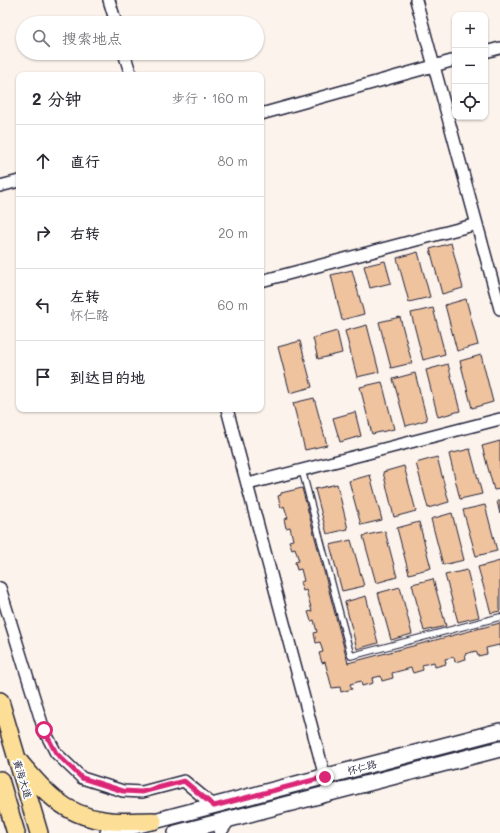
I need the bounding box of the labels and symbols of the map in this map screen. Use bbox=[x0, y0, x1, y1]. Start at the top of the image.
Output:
route start bbox=[35, 721, 53, 739]
street label: 怀仁路 bbox=[346, 756, 378, 778]
street label: 黄海大道 bbox=[10, 758, 36, 800]
route end bbox=[316, 768, 334, 786]

